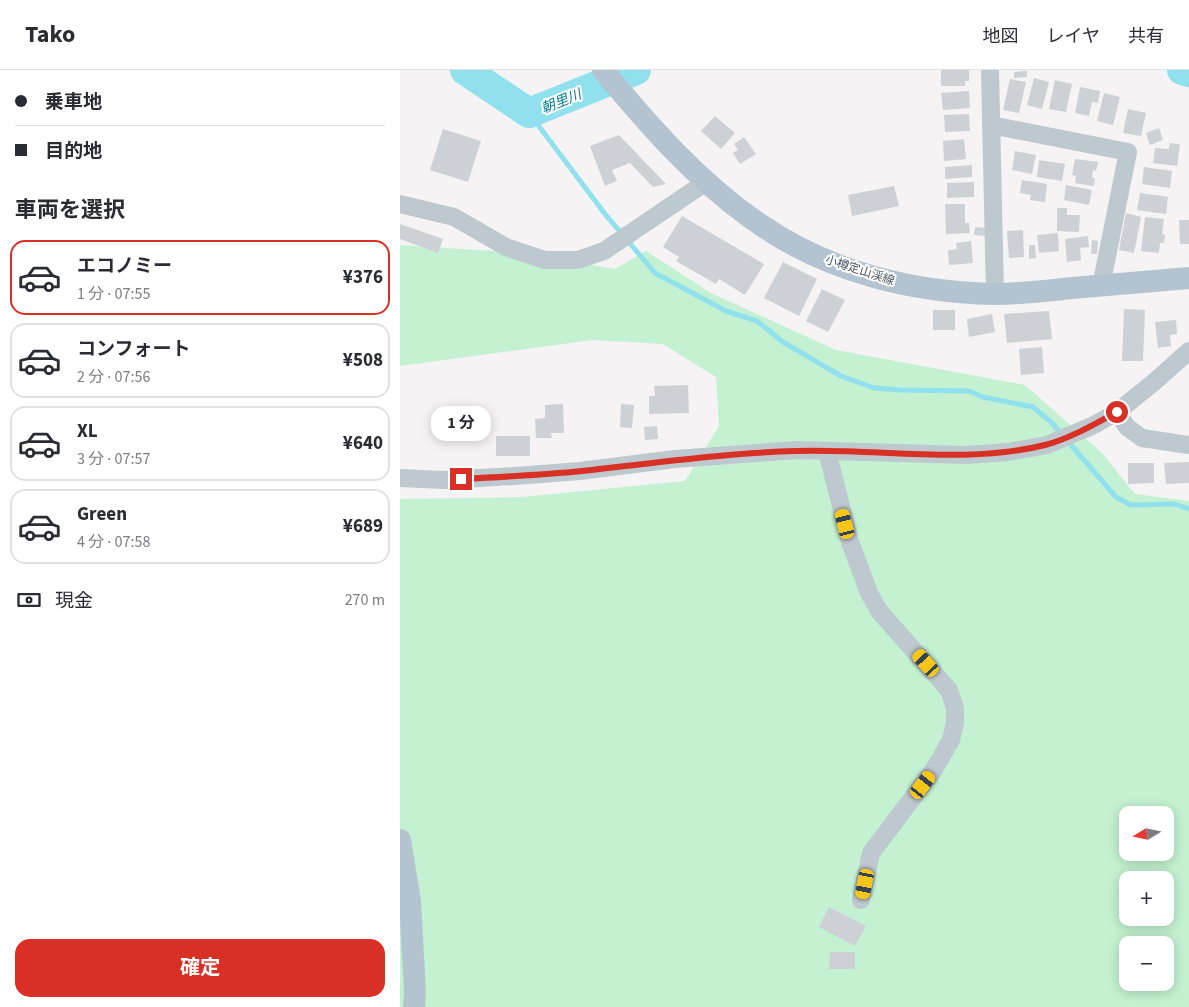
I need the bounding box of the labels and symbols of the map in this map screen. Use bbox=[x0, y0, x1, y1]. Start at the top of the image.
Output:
water label: 朝里川 bbox=[538, 84, 586, 119]
street label: 小樽定山渓線 bbox=[823, 251, 897, 290]
route start bbox=[1106, 401, 1128, 423]
callout: 1 分 bbox=[431, 406, 491, 442]
route end bbox=[450, 468, 472, 490]
car bbox=[834, 508, 855, 540]
car bbox=[910, 647, 941, 679]
car bbox=[907, 769, 938, 801]
north arrow bbox=[1119, 806, 1174, 861]
car bbox=[854, 868, 875, 900]

